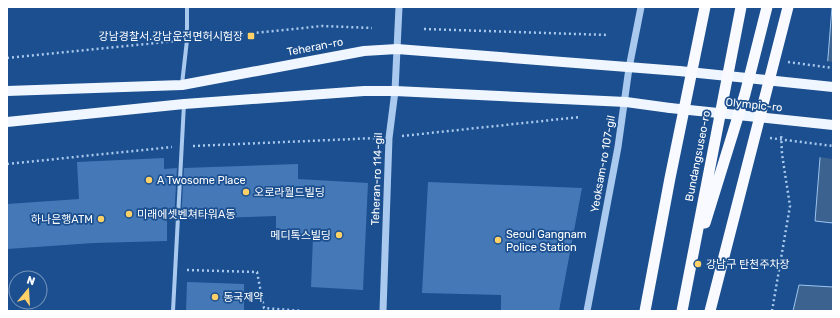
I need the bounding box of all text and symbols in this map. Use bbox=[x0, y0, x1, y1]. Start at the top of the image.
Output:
place label: 강남경찰서.강남운전면허시험장 bbox=[99, 30, 243, 43]
marker: 강남경찰서.강남운전면허시험장 bbox=[246, 31, 256, 41]
street label: Teheran-ro bbox=[286, 35, 344, 59]
street label: Olympic-ro bbox=[725, 96, 783, 114]
street label: Bundangsuseo-ro bbox=[683, 109, 713, 203]
street label: Yeoksam-ro 107-gil bbox=[588, 114, 618, 214]
street label: Teheran-ro 114-gil bbox=[369, 132, 385, 226]
place label: A Twosome Place bbox=[157, 174, 246, 187]
marker: A Twosome Place bbox=[144, 175, 154, 185]
place label: 오로라월드빌딩 bbox=[254, 186, 325, 199]
marker: 오로라월드빌딩 bbox=[241, 187, 251, 197]
place label: 미래에셋벤쳐타워A동 bbox=[137, 208, 235, 221]
marker: 미래에셋벤쳐타워A동 bbox=[124, 209, 134, 219]
place label: 하나은행ATM bbox=[31, 213, 93, 226]
marker: 하나은행ATM bbox=[96, 214, 106, 224]
place label: Seoul Gangnam Police Station bbox=[506, 228, 587, 254]
place label: 메디톡스빌딩 bbox=[270, 229, 331, 242]
marker: 메디톡스빌딩 bbox=[334, 230, 344, 240]
marker: Seoul Gangnam Police Station bbox=[493, 235, 503, 245]
place label: 강남구 탄천주차장 bbox=[706, 258, 790, 271]
marker: 강남구 탄천주차장 bbox=[693, 259, 703, 269]
north arrow bbox=[8, 270, 48, 310]
text: N bbox=[25, 274, 37, 288]
place label: 동국제약 bbox=[223, 291, 263, 304]
marker: 동국제약 bbox=[210, 292, 220, 302]

